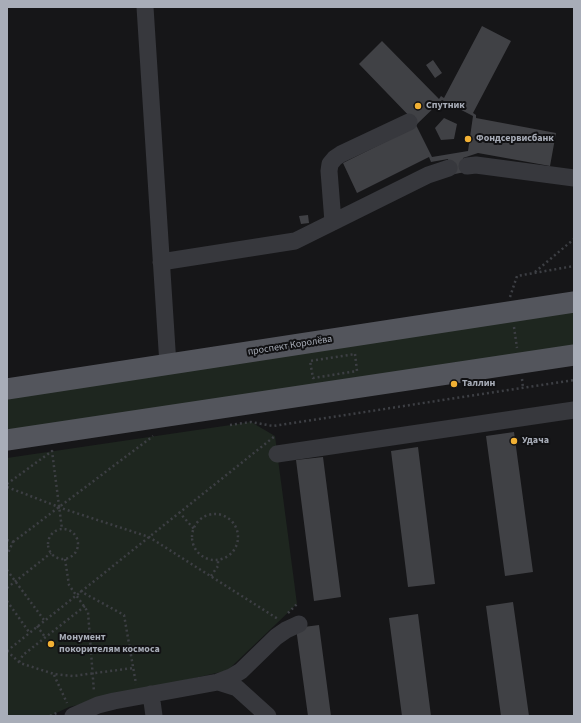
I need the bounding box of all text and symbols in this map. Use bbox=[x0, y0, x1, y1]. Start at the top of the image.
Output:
place label: Спутник bbox=[426, 100, 465, 112]
marker: Спутник bbox=[413, 101, 423, 111]
place label: Фондсервисбанк bbox=[476, 133, 554, 145]
marker: Фондсервисбанк bbox=[463, 134, 473, 144]
street label: проспект Королёва bbox=[247, 333, 333, 359]
place label: Таллин bbox=[462, 378, 495, 390]
marker: Таллин bbox=[449, 379, 459, 389]
place label: Удача bbox=[522, 435, 549, 447]
marker: Удача bbox=[509, 436, 519, 446]
place label: Монумент покорителям космоса bbox=[59, 632, 160, 656]
marker: Монумент покорителям космоса bbox=[46, 639, 56, 649]

